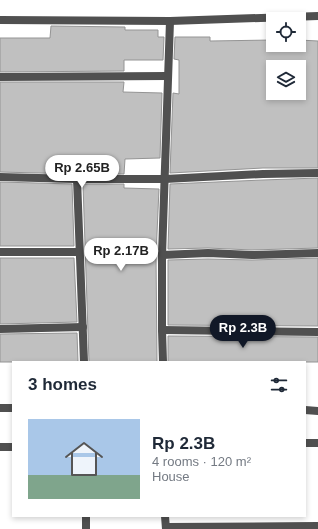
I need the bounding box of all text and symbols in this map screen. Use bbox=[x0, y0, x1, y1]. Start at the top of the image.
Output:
map controls bbox=[266, 12, 306, 100]
button: locate bbox=[266, 12, 306, 52]
button: layers bbox=[266, 60, 306, 100]
pin: Rp 2.65B bbox=[41, 155, 123, 189]
text: Rp 2.65B bbox=[54, 160, 110, 175]
pin: Rp 2.17B bbox=[80, 238, 162, 272]
text: Rp 2.17B bbox=[93, 243, 149, 258]
pin: Rp 2.3B bbox=[206, 315, 280, 349]
text: Rp 2.3B bbox=[219, 320, 267, 335]
icon: filters bbox=[268, 374, 290, 396]
text: 3 homes bbox=[28, 375, 97, 394]
text: Rp 2.3B bbox=[152, 434, 215, 453]
icon: home bbox=[60, 435, 108, 483]
text: 4 rooms · 120 m² bbox=[152, 454, 251, 469]
text: House bbox=[152, 469, 190, 484]

